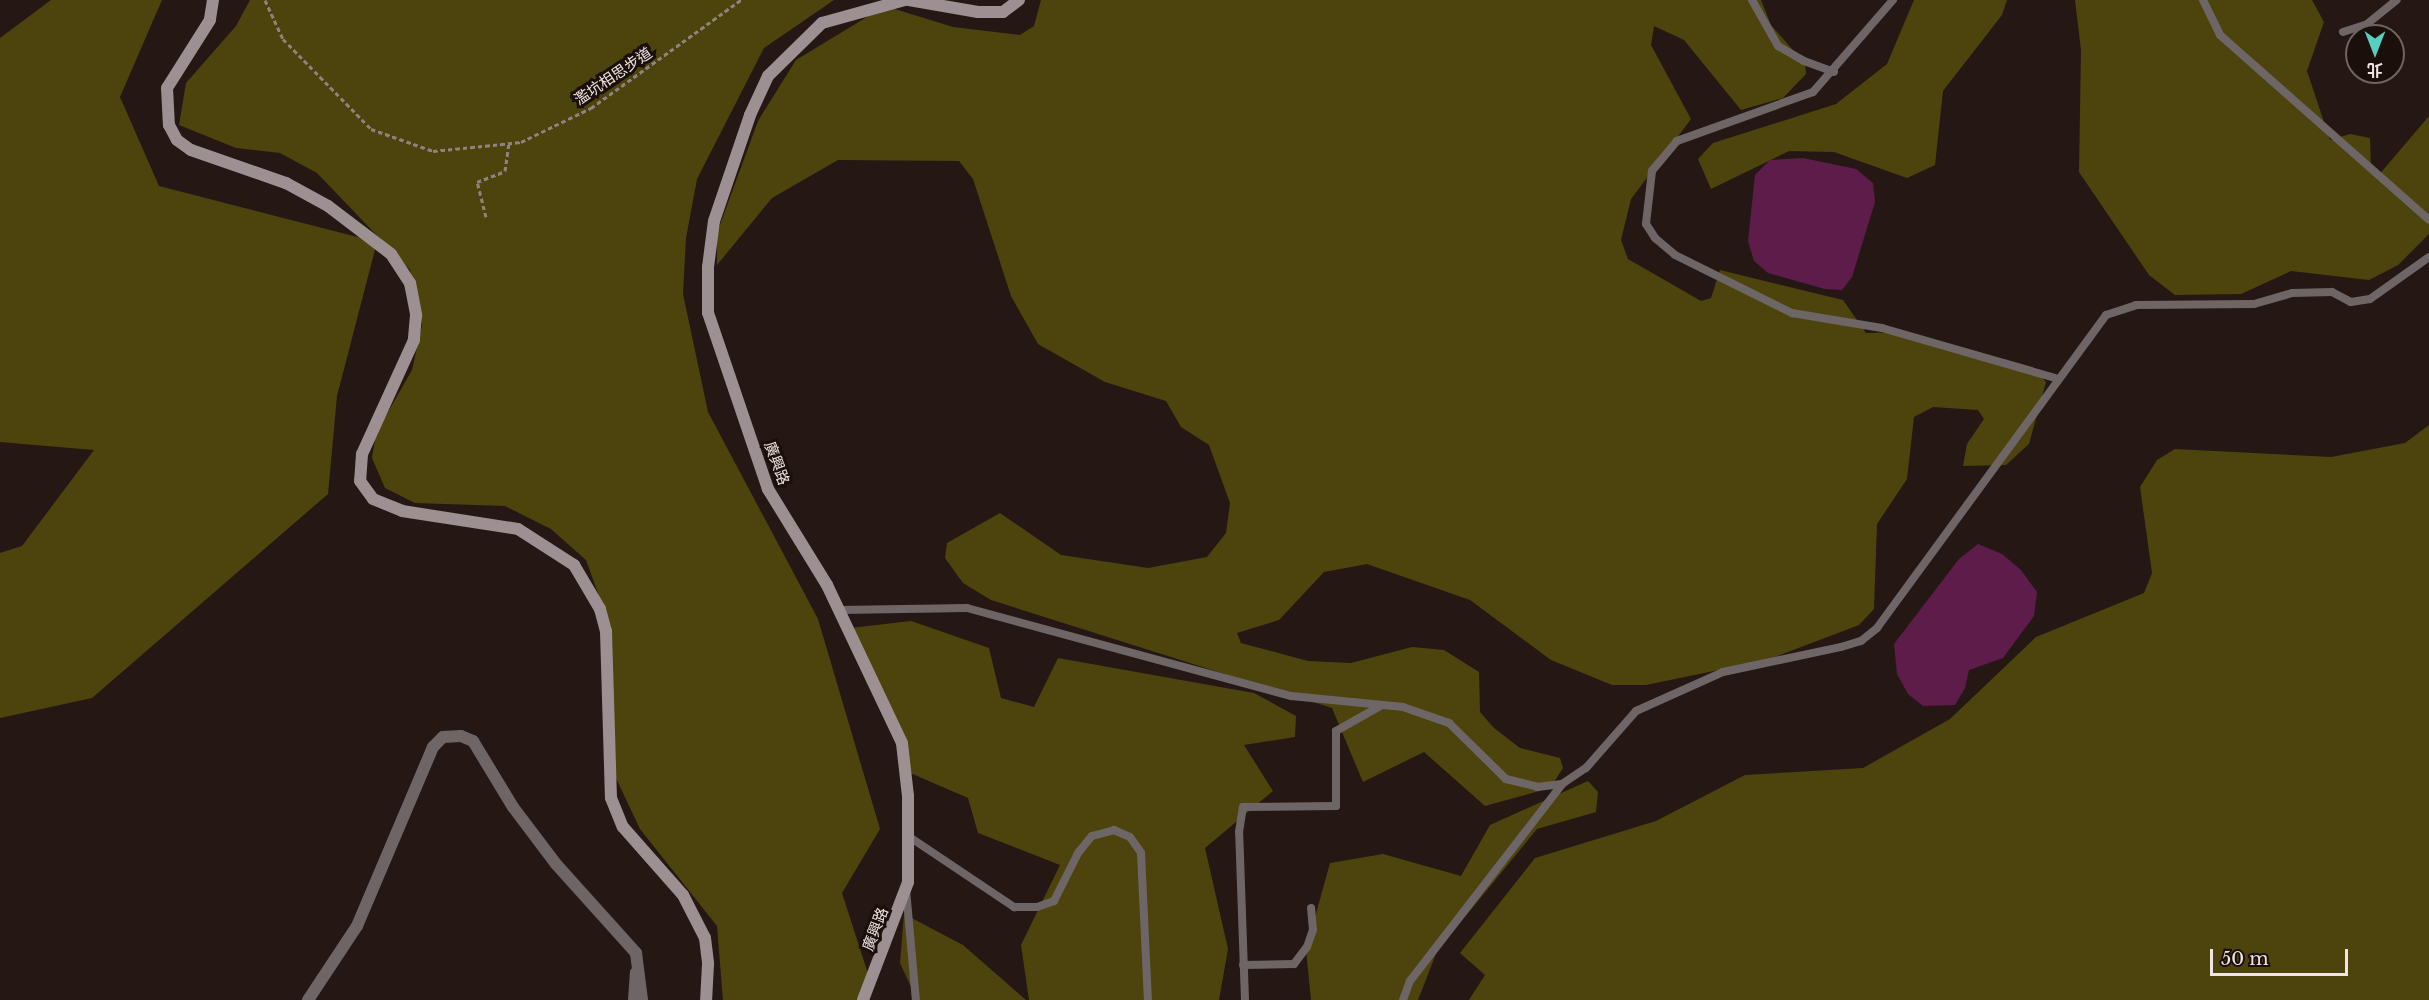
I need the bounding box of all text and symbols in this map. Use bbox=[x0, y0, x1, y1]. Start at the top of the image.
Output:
north arrow bbox=[2345, 24, 2405, 84]
street label: 濫坑相思步道 bbox=[571, 43, 655, 109]
text: 北 bbox=[2367, 60, 2383, 80]
street label: 廣興路 bbox=[761, 439, 793, 487]
street label: 廣興路 bbox=[859, 905, 891, 953]
scale bar bbox=[2213, 937, 2351, 975]
text: 50 m bbox=[2221, 948, 2269, 970]

